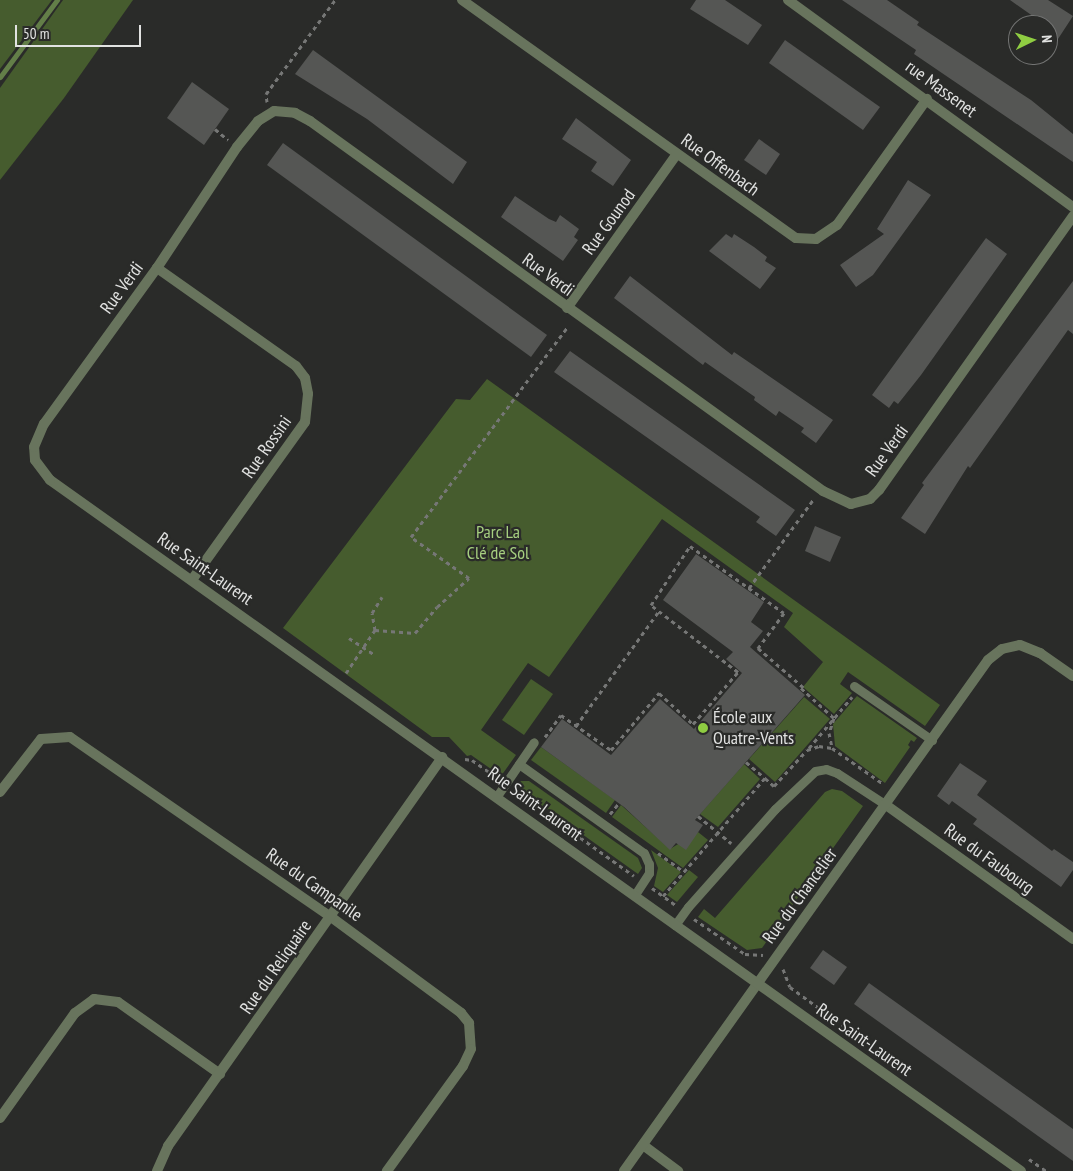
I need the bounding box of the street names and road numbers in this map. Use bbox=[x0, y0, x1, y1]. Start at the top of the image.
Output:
street label: rue Massenet bbox=[901, 56, 981, 122]
street label: Rue Offenbach bbox=[677, 129, 763, 201]
street label: Rue Gounod bbox=[578, 185, 640, 259]
street label: Rue Verdi bbox=[518, 249, 578, 301]
street label: Rue Verdi bbox=[96, 258, 148, 318]
street label: Rue Rossini bbox=[238, 412, 296, 482]
street label: Rue Verdi bbox=[861, 421, 913, 481]
street label: Rue Saint-Laurent bbox=[153, 528, 257, 610]
street label: Rue Saint-Laurent bbox=[483, 762, 587, 846]
street label: Rue du Faubourg bbox=[940, 819, 1038, 899]
street label: Rue du Campanile bbox=[262, 844, 366, 926]
street label: Rue du Chancelier bbox=[758, 844, 842, 948]
street label: Rue du Reliquaire bbox=[236, 916, 316, 1018]
street label: Rue Saint-Laurent bbox=[812, 999, 916, 1081]

